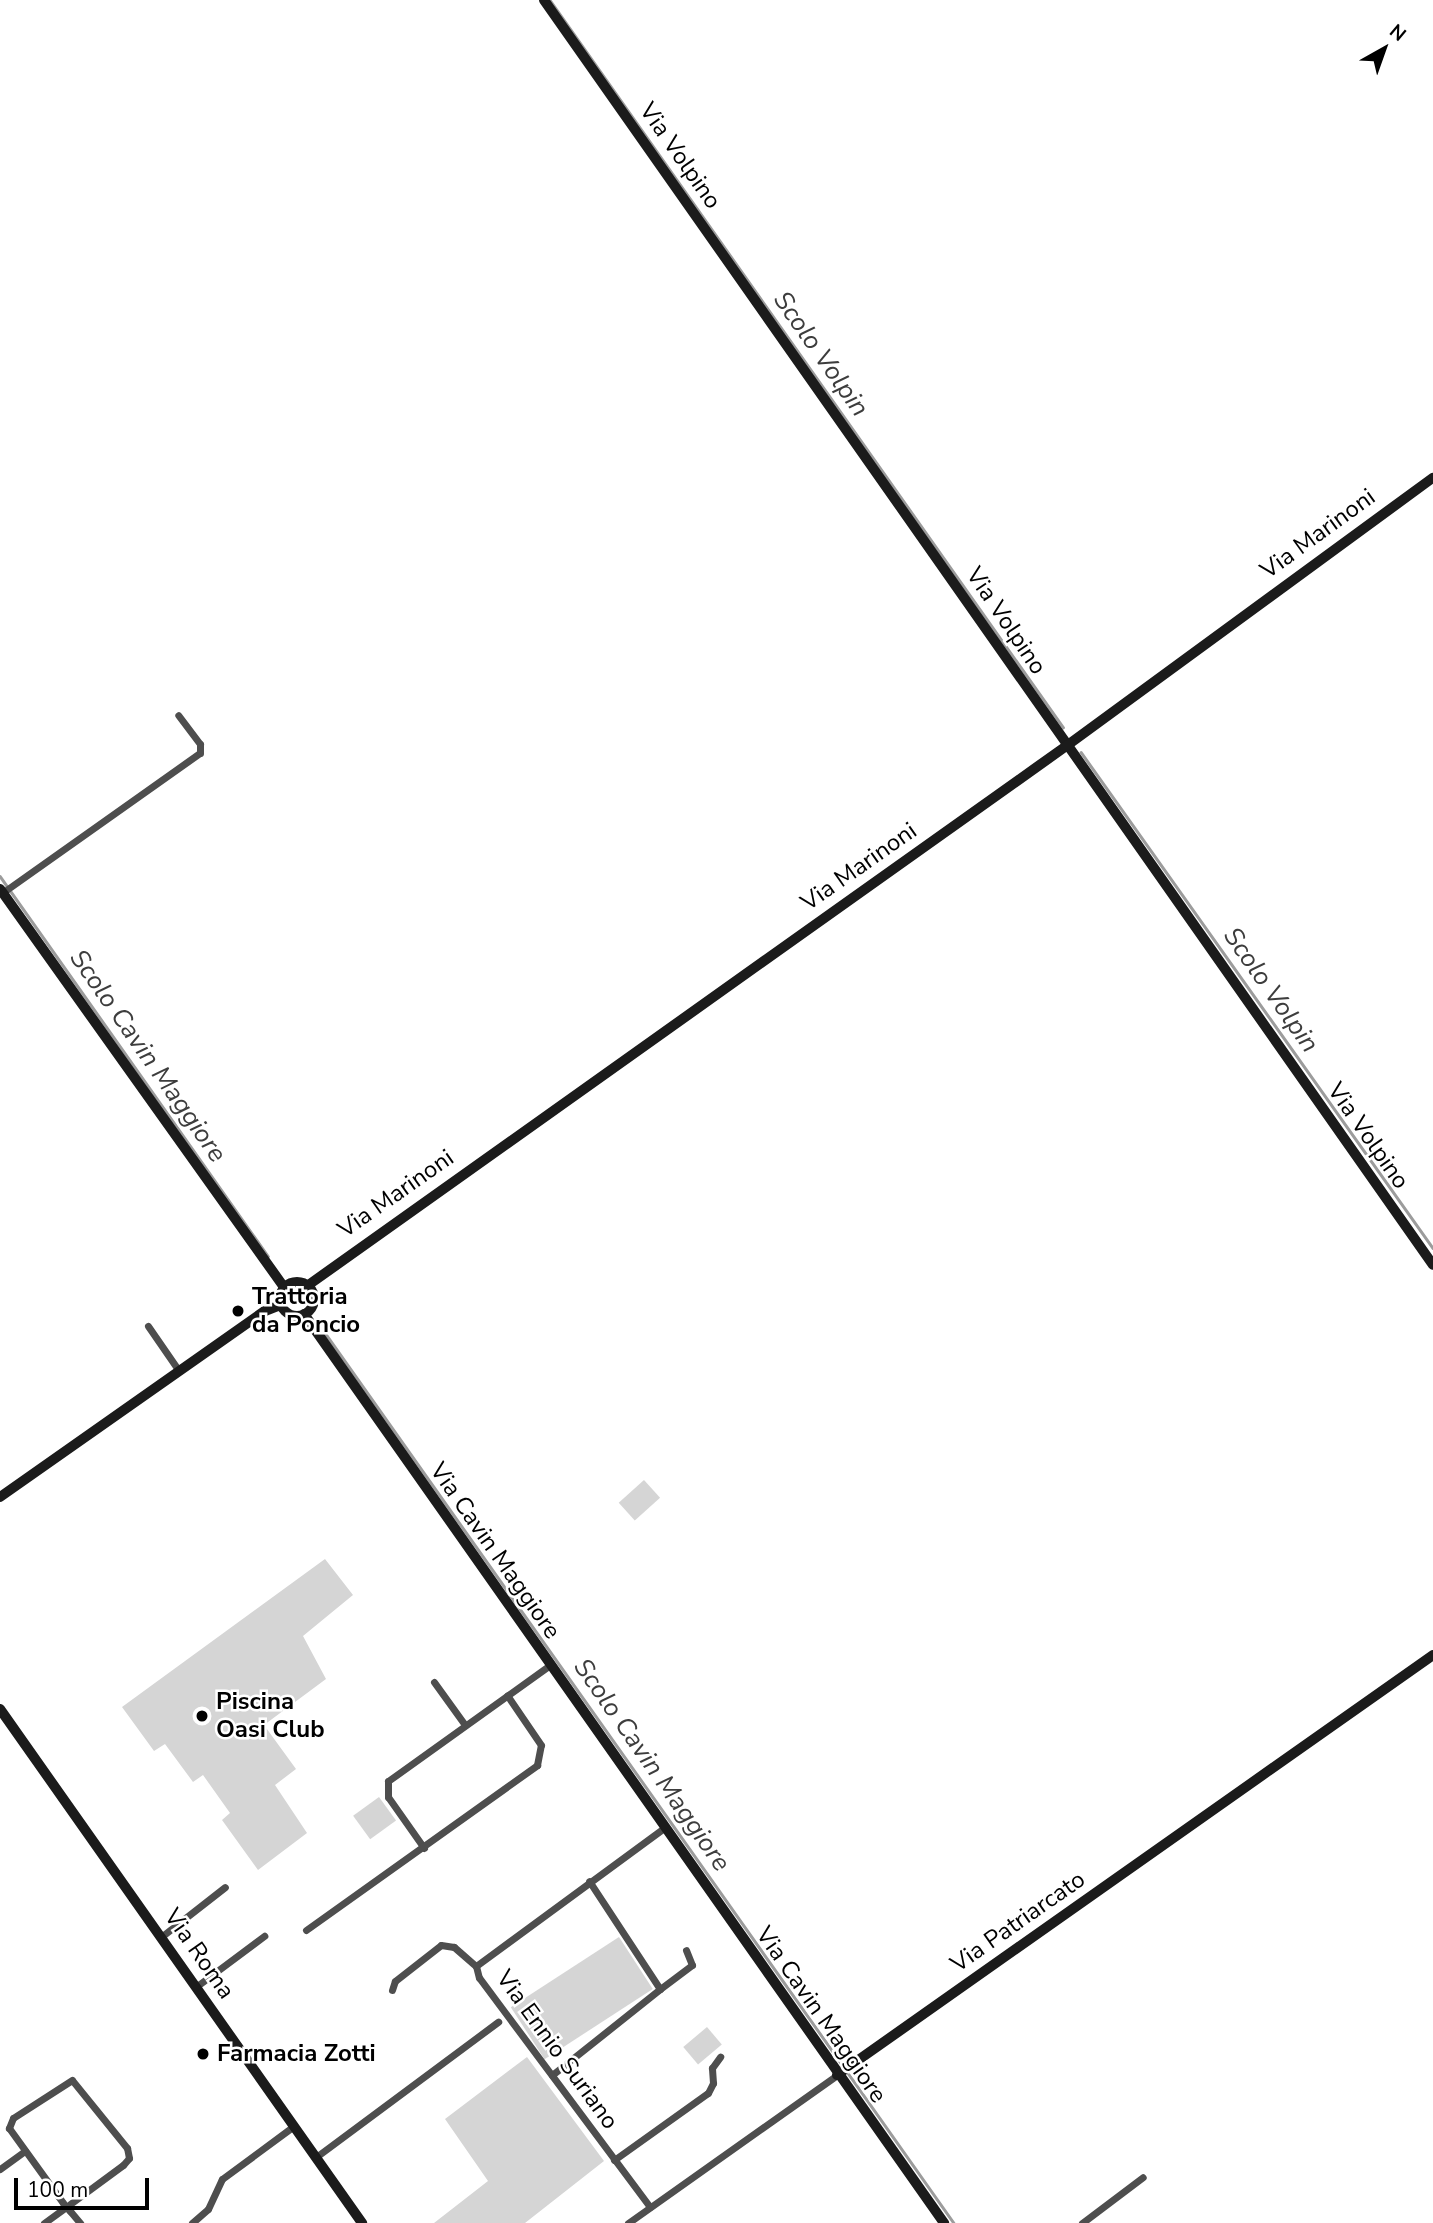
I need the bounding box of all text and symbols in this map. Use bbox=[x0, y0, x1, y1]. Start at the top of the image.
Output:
north arrow bbox=[1349, 14, 1419, 84]
text: N bbox=[1384, 18, 1411, 47]
street label: Via Volpino bbox=[633, 97, 727, 215]
water label: Scolo Volpin bbox=[767, 285, 875, 423]
street label: Via Marinoni bbox=[1255, 483, 1381, 585]
street label: Via Volpino bbox=[960, 562, 1052, 680]
street label: Via Marinoni bbox=[796, 817, 922, 917]
water label: Scolo Volpin bbox=[1217, 921, 1325, 1059]
water label: Scolo Cavin Maggiore bbox=[63, 944, 233, 1168]
street label: Via Volpino bbox=[1321, 1077, 1415, 1195]
street label: Via Marinoni bbox=[333, 1144, 459, 1244]
place label: Trattoria da Poncio bbox=[252, 1283, 360, 1339]
marker: Trattoria da Poncio bbox=[230, 1303, 246, 1319]
street label: Via Cavin Maggiore bbox=[423, 1457, 567, 1645]
water label: Scolo Cavin Maggiore bbox=[567, 1653, 737, 1877]
place label: Piscina Oasi Club bbox=[216, 1688, 325, 1744]
marker: Piscina Oasi Club bbox=[194, 1708, 210, 1724]
street label: Via Patriarcato bbox=[945, 1865, 1091, 1979]
street label: Via Roma bbox=[158, 1903, 240, 2005]
street label: Via Cavin Maggiore bbox=[749, 1921, 893, 2109]
street label: Via Ennio Suriano bbox=[490, 1965, 624, 2135]
place label: Farmacia Zotti bbox=[217, 2040, 376, 2068]
marker: Farmacia Zotti bbox=[195, 2046, 211, 2062]
scale bar bbox=[18, 2164, 152, 2208]
text: 100 m bbox=[27, 2176, 88, 2204]

